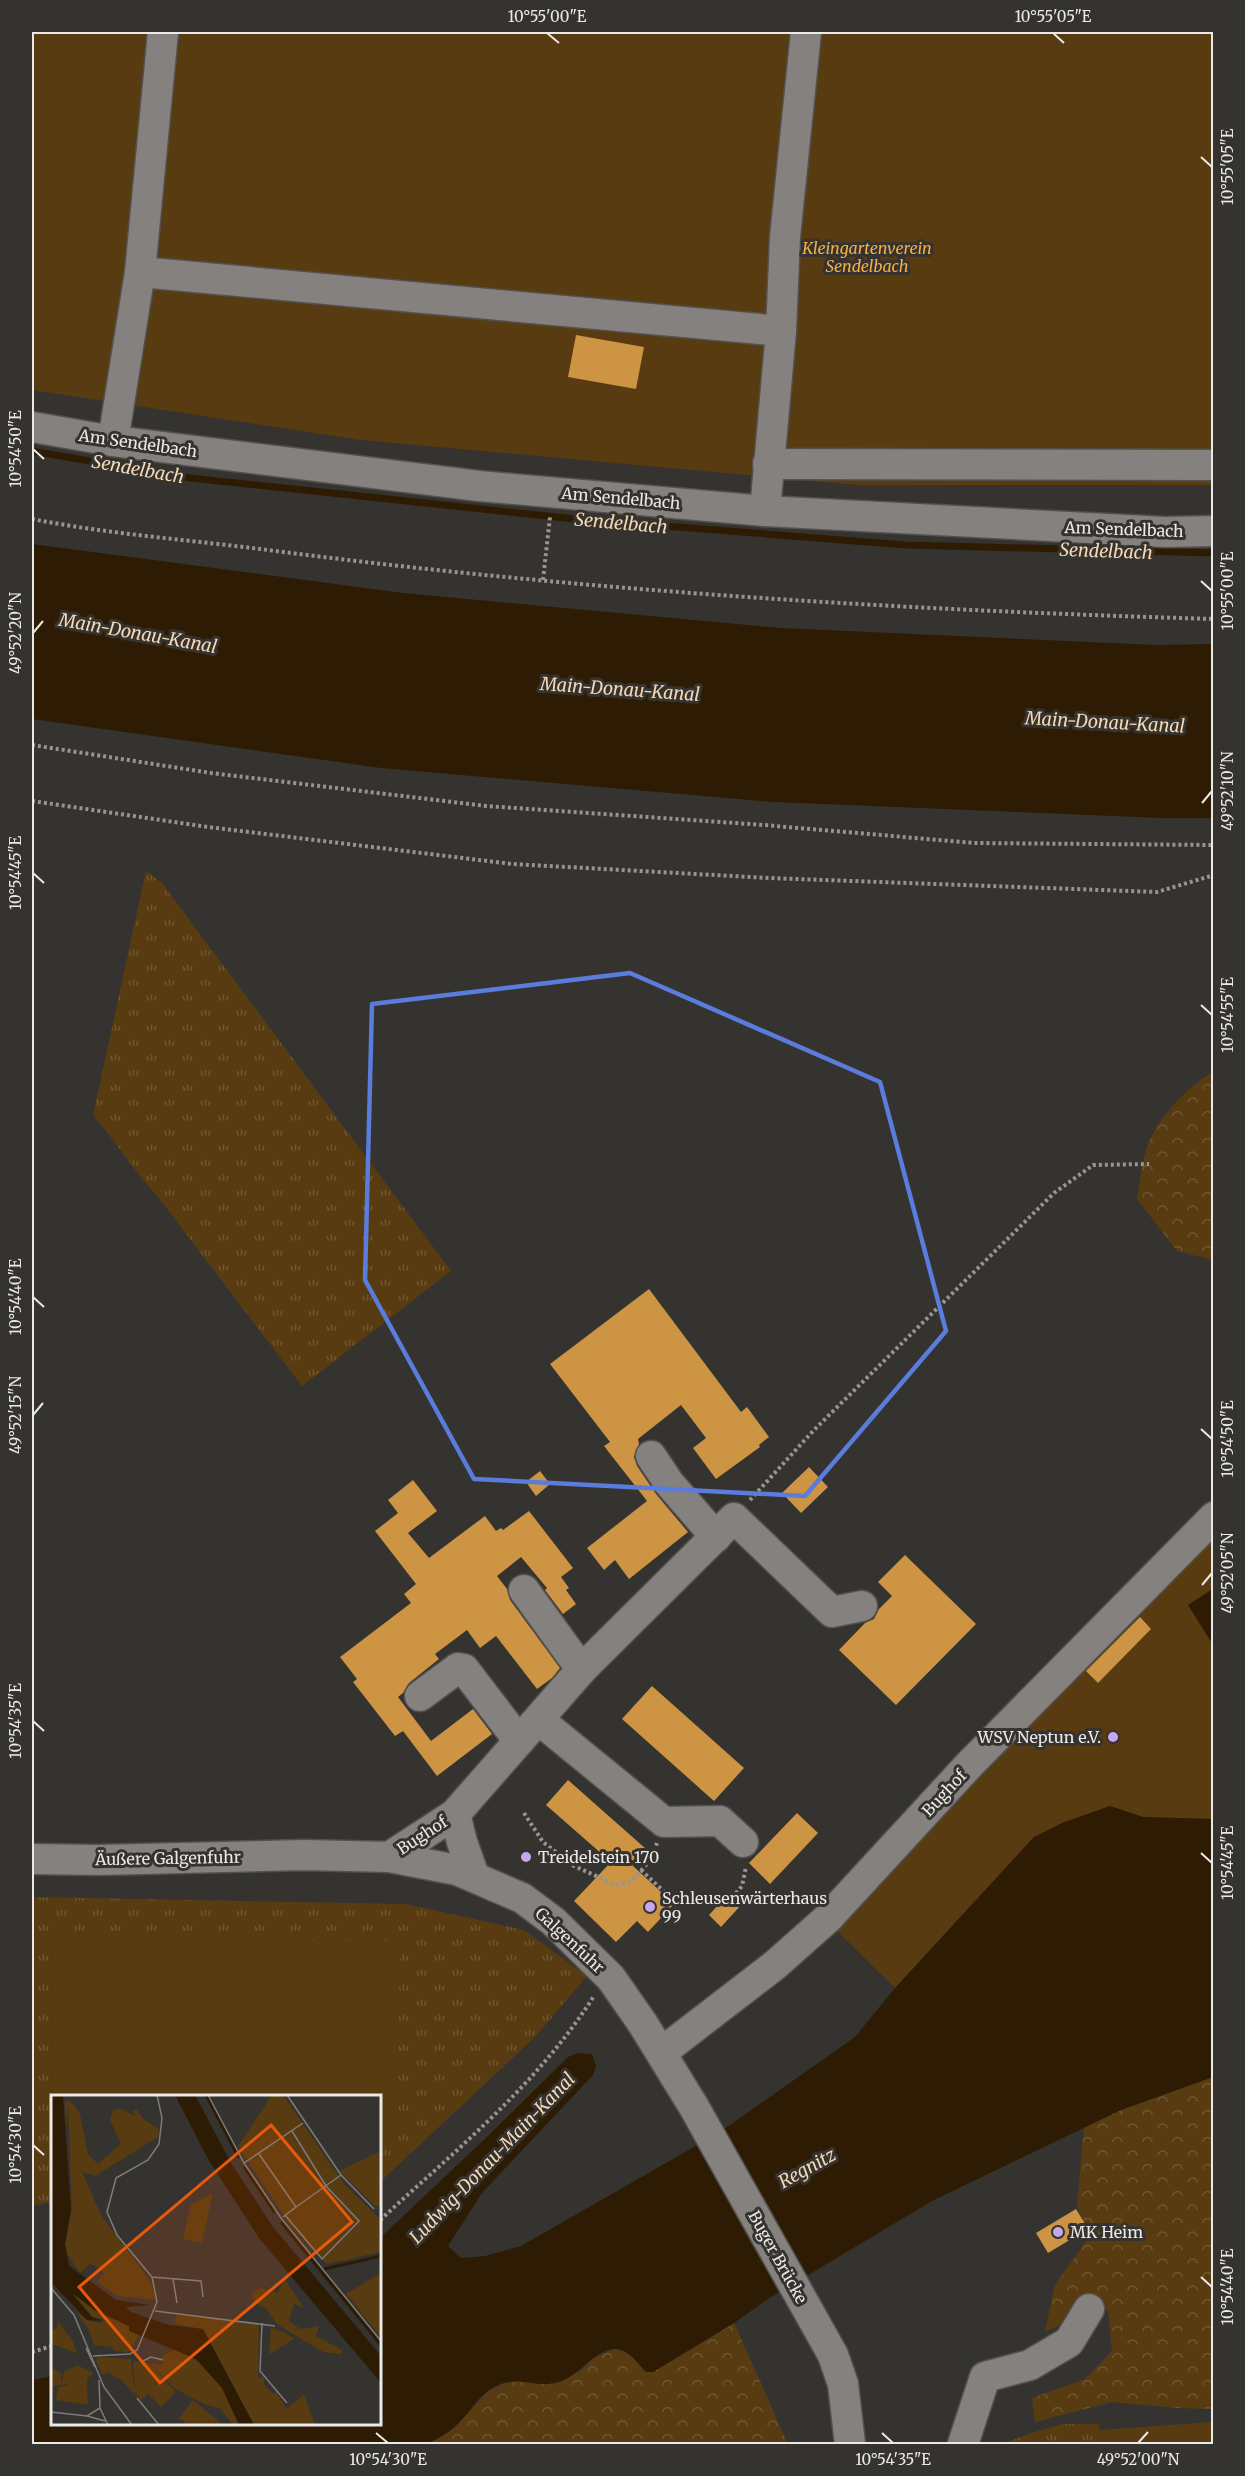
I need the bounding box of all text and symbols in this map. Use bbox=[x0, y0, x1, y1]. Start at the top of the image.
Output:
text: 10°55'00"E bbox=[508, 7, 587, 26]
text: 10°55'05"E bbox=[1015, 7, 1092, 26]
text: 10°55'05"E bbox=[1218, 128, 1237, 205]
park label: Kleingartenverein Sendelbach bbox=[801, 238, 932, 276]
text: 10°54'50"E bbox=[6, 410, 25, 488]
street label: Am Sendelbach bbox=[77, 425, 199, 461]
water label: Sendelbach bbox=[90, 450, 186, 488]
street label: Am Sendelbach bbox=[560, 483, 682, 513]
water label: Sendelbach bbox=[574, 507, 668, 539]
street label: Am Sendelbach bbox=[1063, 517, 1184, 541]
water label: Sendelbach bbox=[1059, 538, 1153, 564]
text: 10°55'00"E bbox=[1218, 551, 1237, 630]
text: 49°52'20"N bbox=[6, 592, 25, 674]
water label: Main-Donau-Kanal bbox=[56, 608, 219, 658]
water label: Main-Donau-Kanal bbox=[538, 672, 701, 706]
water label: Main-Donau-Kanal bbox=[1023, 706, 1186, 738]
text: 49°52'10"N bbox=[1218, 751, 1237, 831]
text: 10°54'45"E bbox=[6, 835, 25, 910]
text: 10°54'55"E bbox=[1218, 977, 1237, 1053]
text: 10°54'40"E bbox=[6, 1258, 25, 1335]
text: 49°52'15"N bbox=[6, 1376, 25, 1454]
text: 10°54'50"E bbox=[1218, 1400, 1237, 1478]
text: 49°52'05"N bbox=[1218, 1532, 1237, 1613]
text: 10°54'35"E bbox=[6, 1683, 25, 1759]
place label: WSV Neptun e.V. bbox=[976, 1727, 1101, 1747]
marker: WSV Neptun e.V. bbox=[1106, 1730, 1120, 1744]
street label: Bughof bbox=[918, 1765, 971, 1820]
street label: Bughof bbox=[393, 1811, 452, 1859]
text: 10°54'45"E bbox=[1218, 1825, 1237, 1900]
street label: Äußere Galgenfuhr bbox=[94, 1847, 241, 1869]
place label: Treidelstein 170 bbox=[538, 1847, 659, 1867]
marker: Treidelstein 170 bbox=[519, 1850, 533, 1864]
place label: Schleusenwärterhaus 99 bbox=[662, 1888, 827, 1926]
marker: Schleusenwärterhaus 99 bbox=[643, 1900, 657, 1914]
street label: Galgenfuhr bbox=[531, 1903, 609, 1977]
water label: Ludwig-Donau-Main-Kanal bbox=[404, 2068, 580, 2248]
inset map bbox=[51, 2095, 381, 2425]
text: 10°54'30"E bbox=[6, 2106, 25, 2184]
water label: Regnitz bbox=[774, 2142, 841, 2193]
street label: Buger Brücke bbox=[744, 2207, 812, 2307]
place label: MK Heim bbox=[1070, 2222, 1143, 2242]
marker: MK Heim bbox=[1051, 2225, 1065, 2239]
text: 10°54'40"E bbox=[1218, 2248, 1237, 2325]
text: 10°54'30"E bbox=[349, 2450, 427, 2469]
text: 10°54'35"E bbox=[855, 2450, 931, 2469]
text: 49°52'00"N bbox=[1097, 2450, 1180, 2469]

